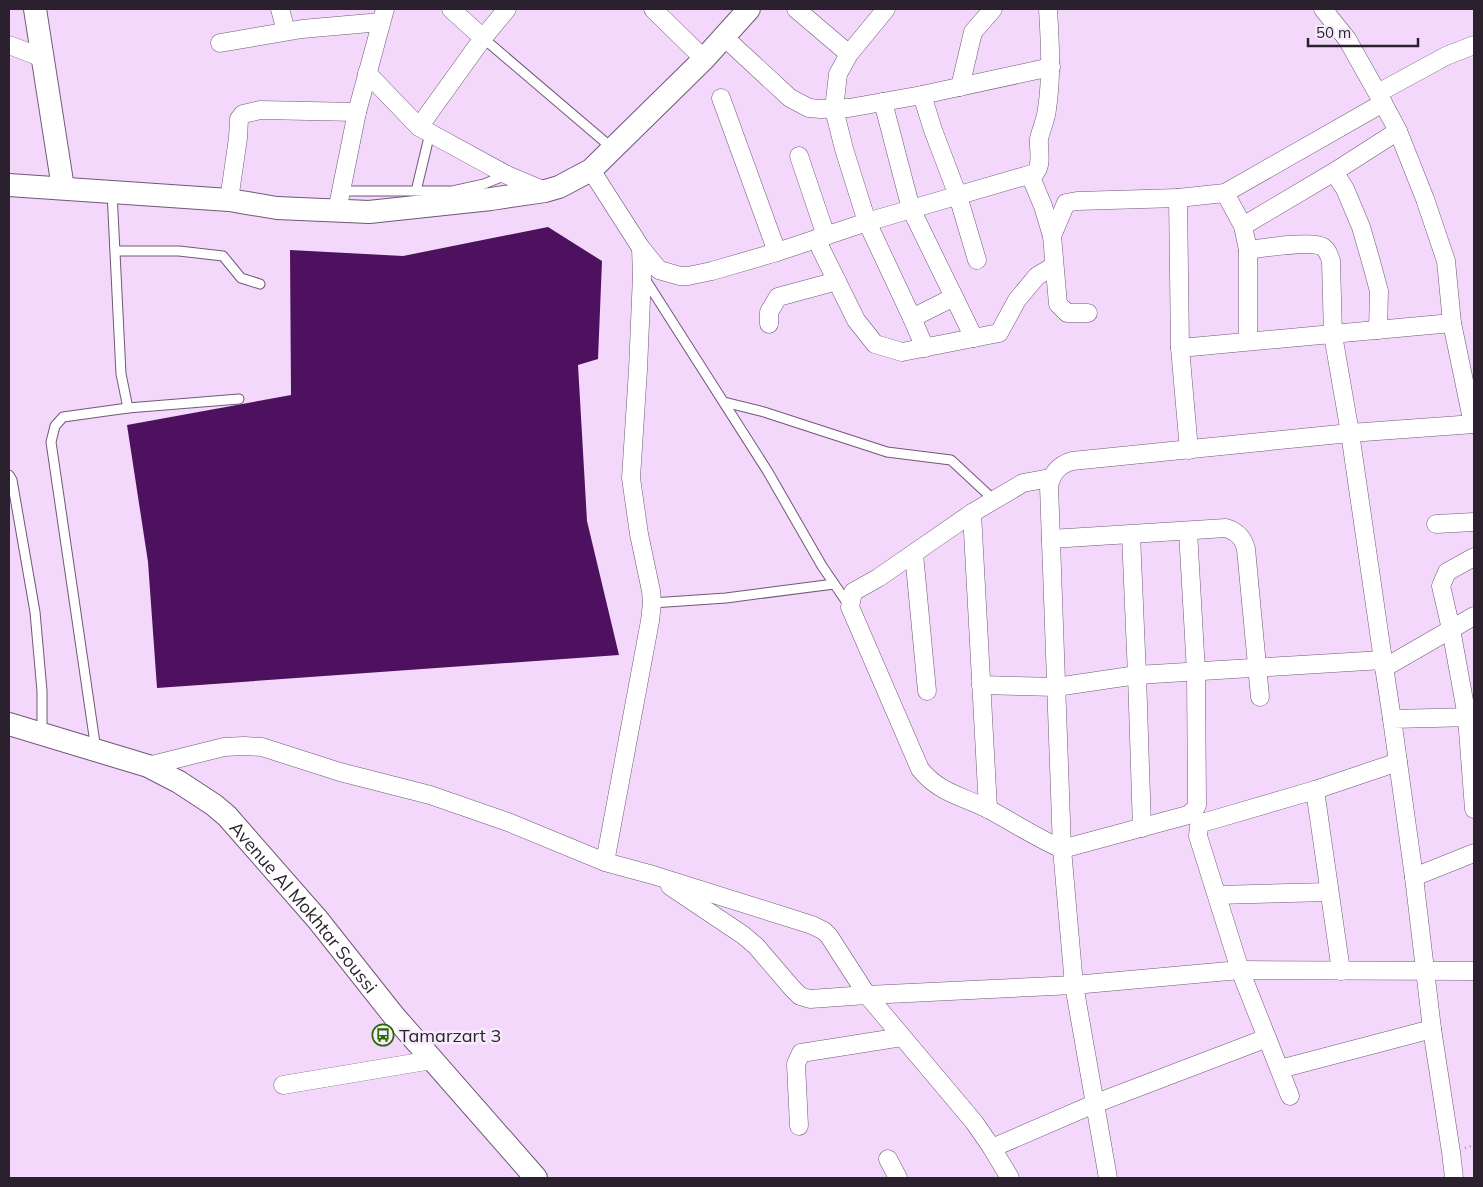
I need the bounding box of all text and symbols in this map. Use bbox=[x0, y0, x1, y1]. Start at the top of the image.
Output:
scale bar bbox=[1308, 15, 1418, 47]
text: 50 m bbox=[1316, 23, 1351, 42]
street label: Avenue Al Mokhtar Soussi bbox=[225, 816, 383, 997]
bus stop icon: Tamarzart 3 bbox=[371, 1023, 395, 1047]
place label: Tamarzart 3 bbox=[399, 1024, 501, 1047]

